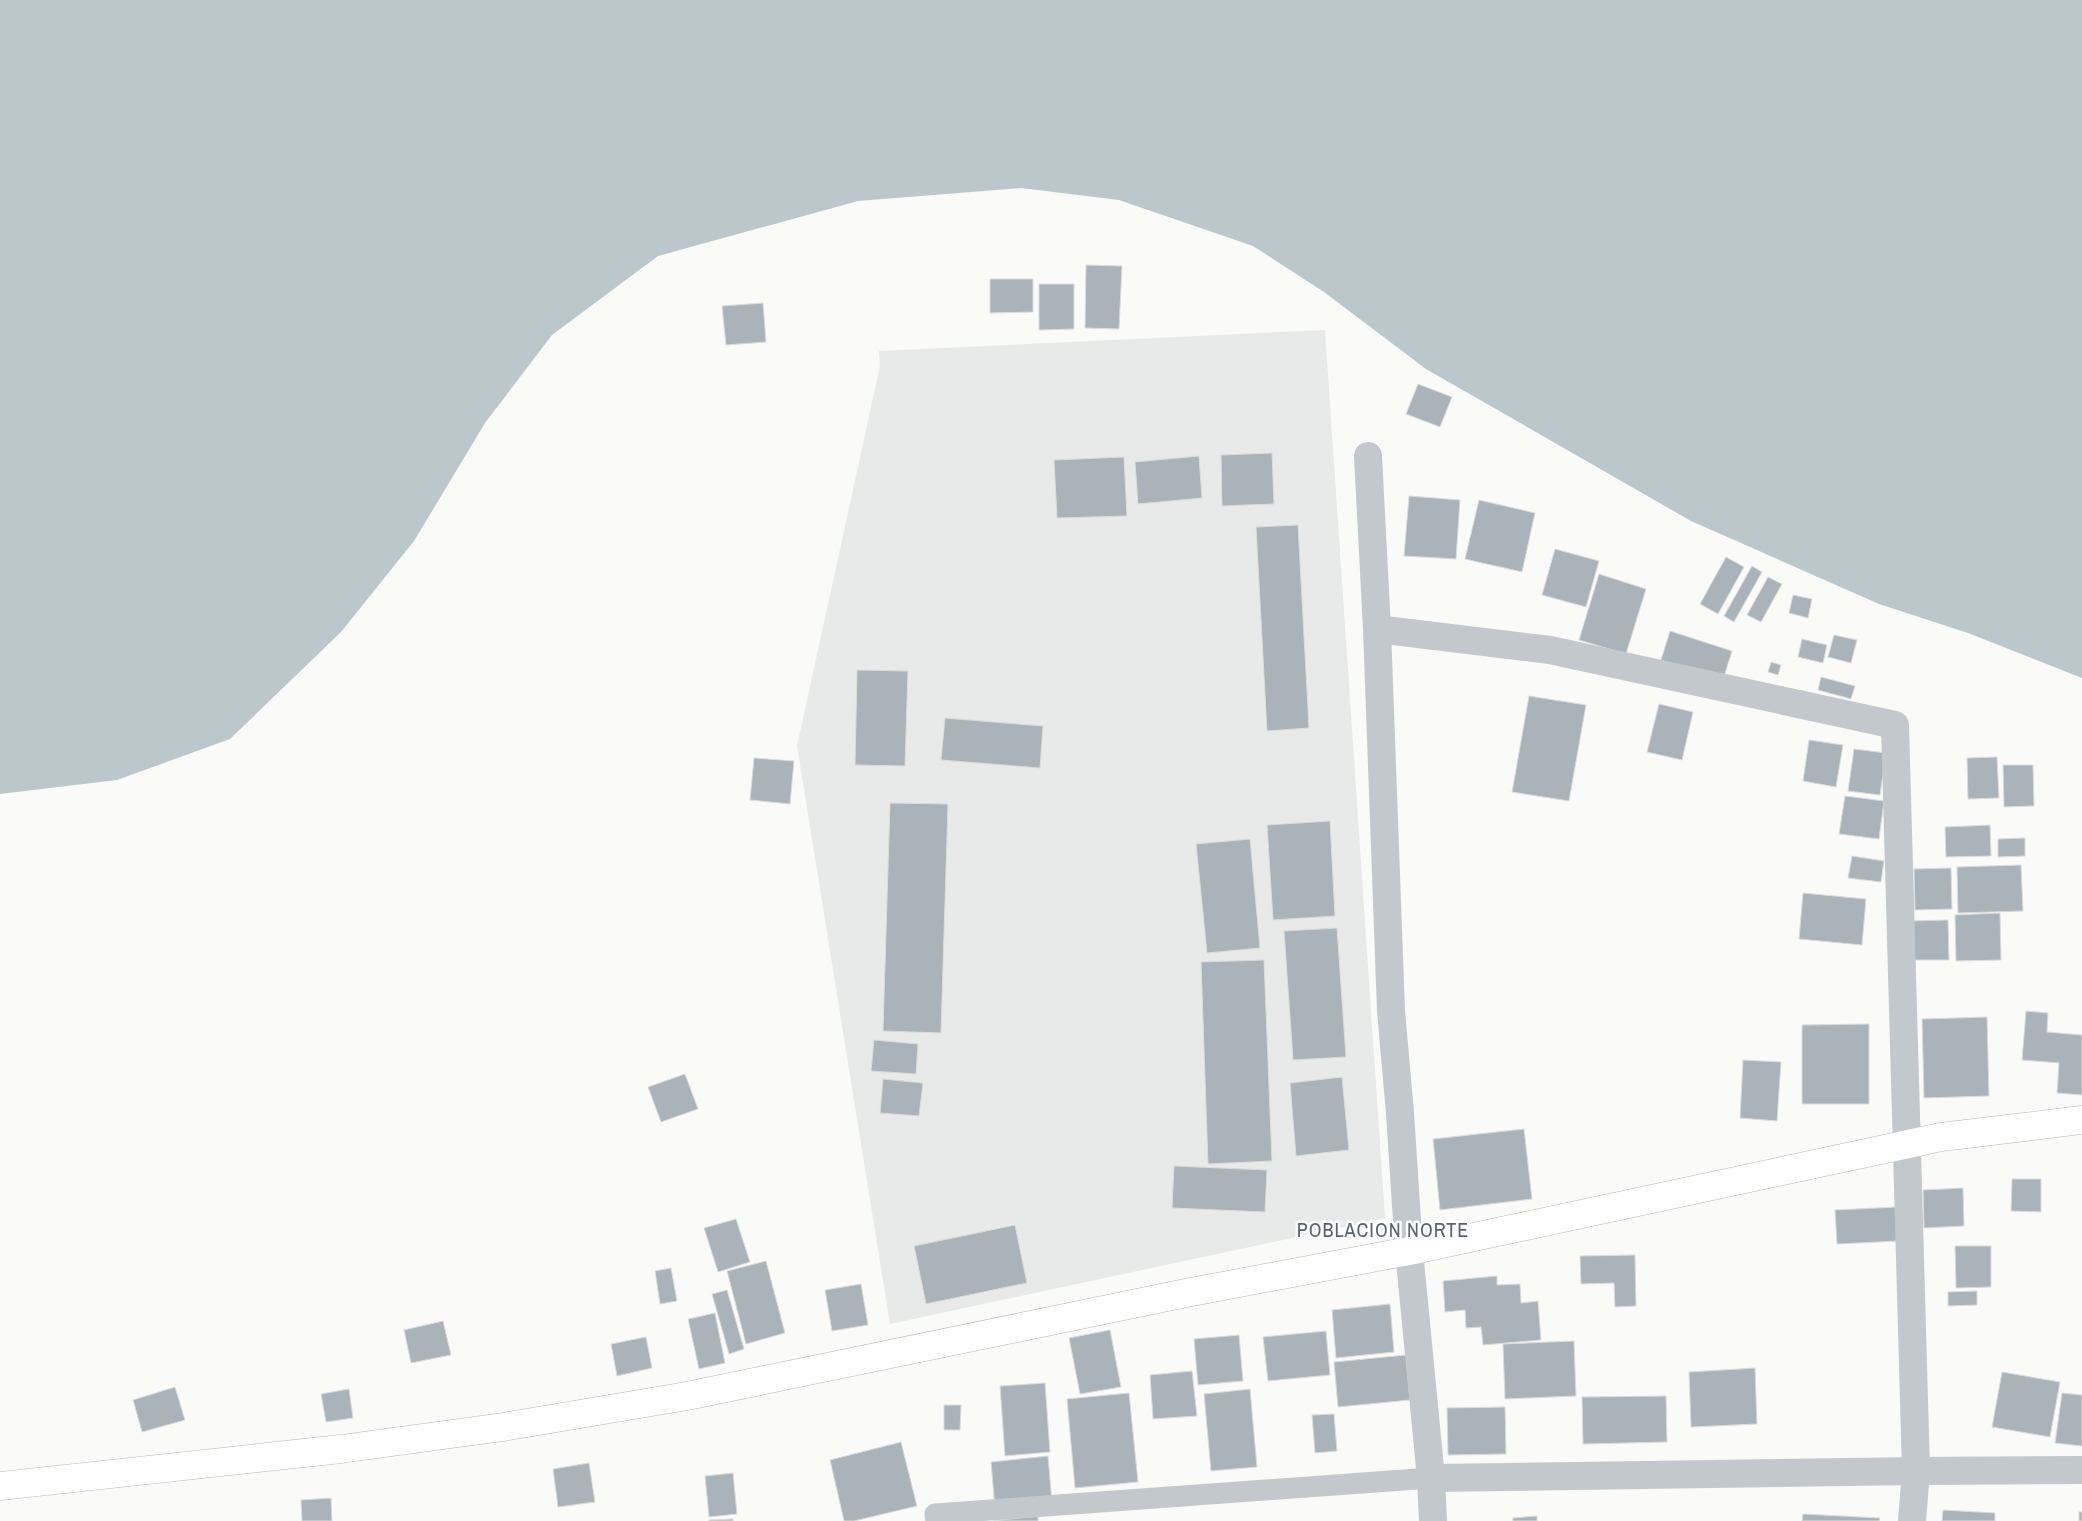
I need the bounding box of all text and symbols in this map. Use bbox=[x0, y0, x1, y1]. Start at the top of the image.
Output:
district label: POBLACION NORTE bbox=[1297, 1216, 1469, 1243]

